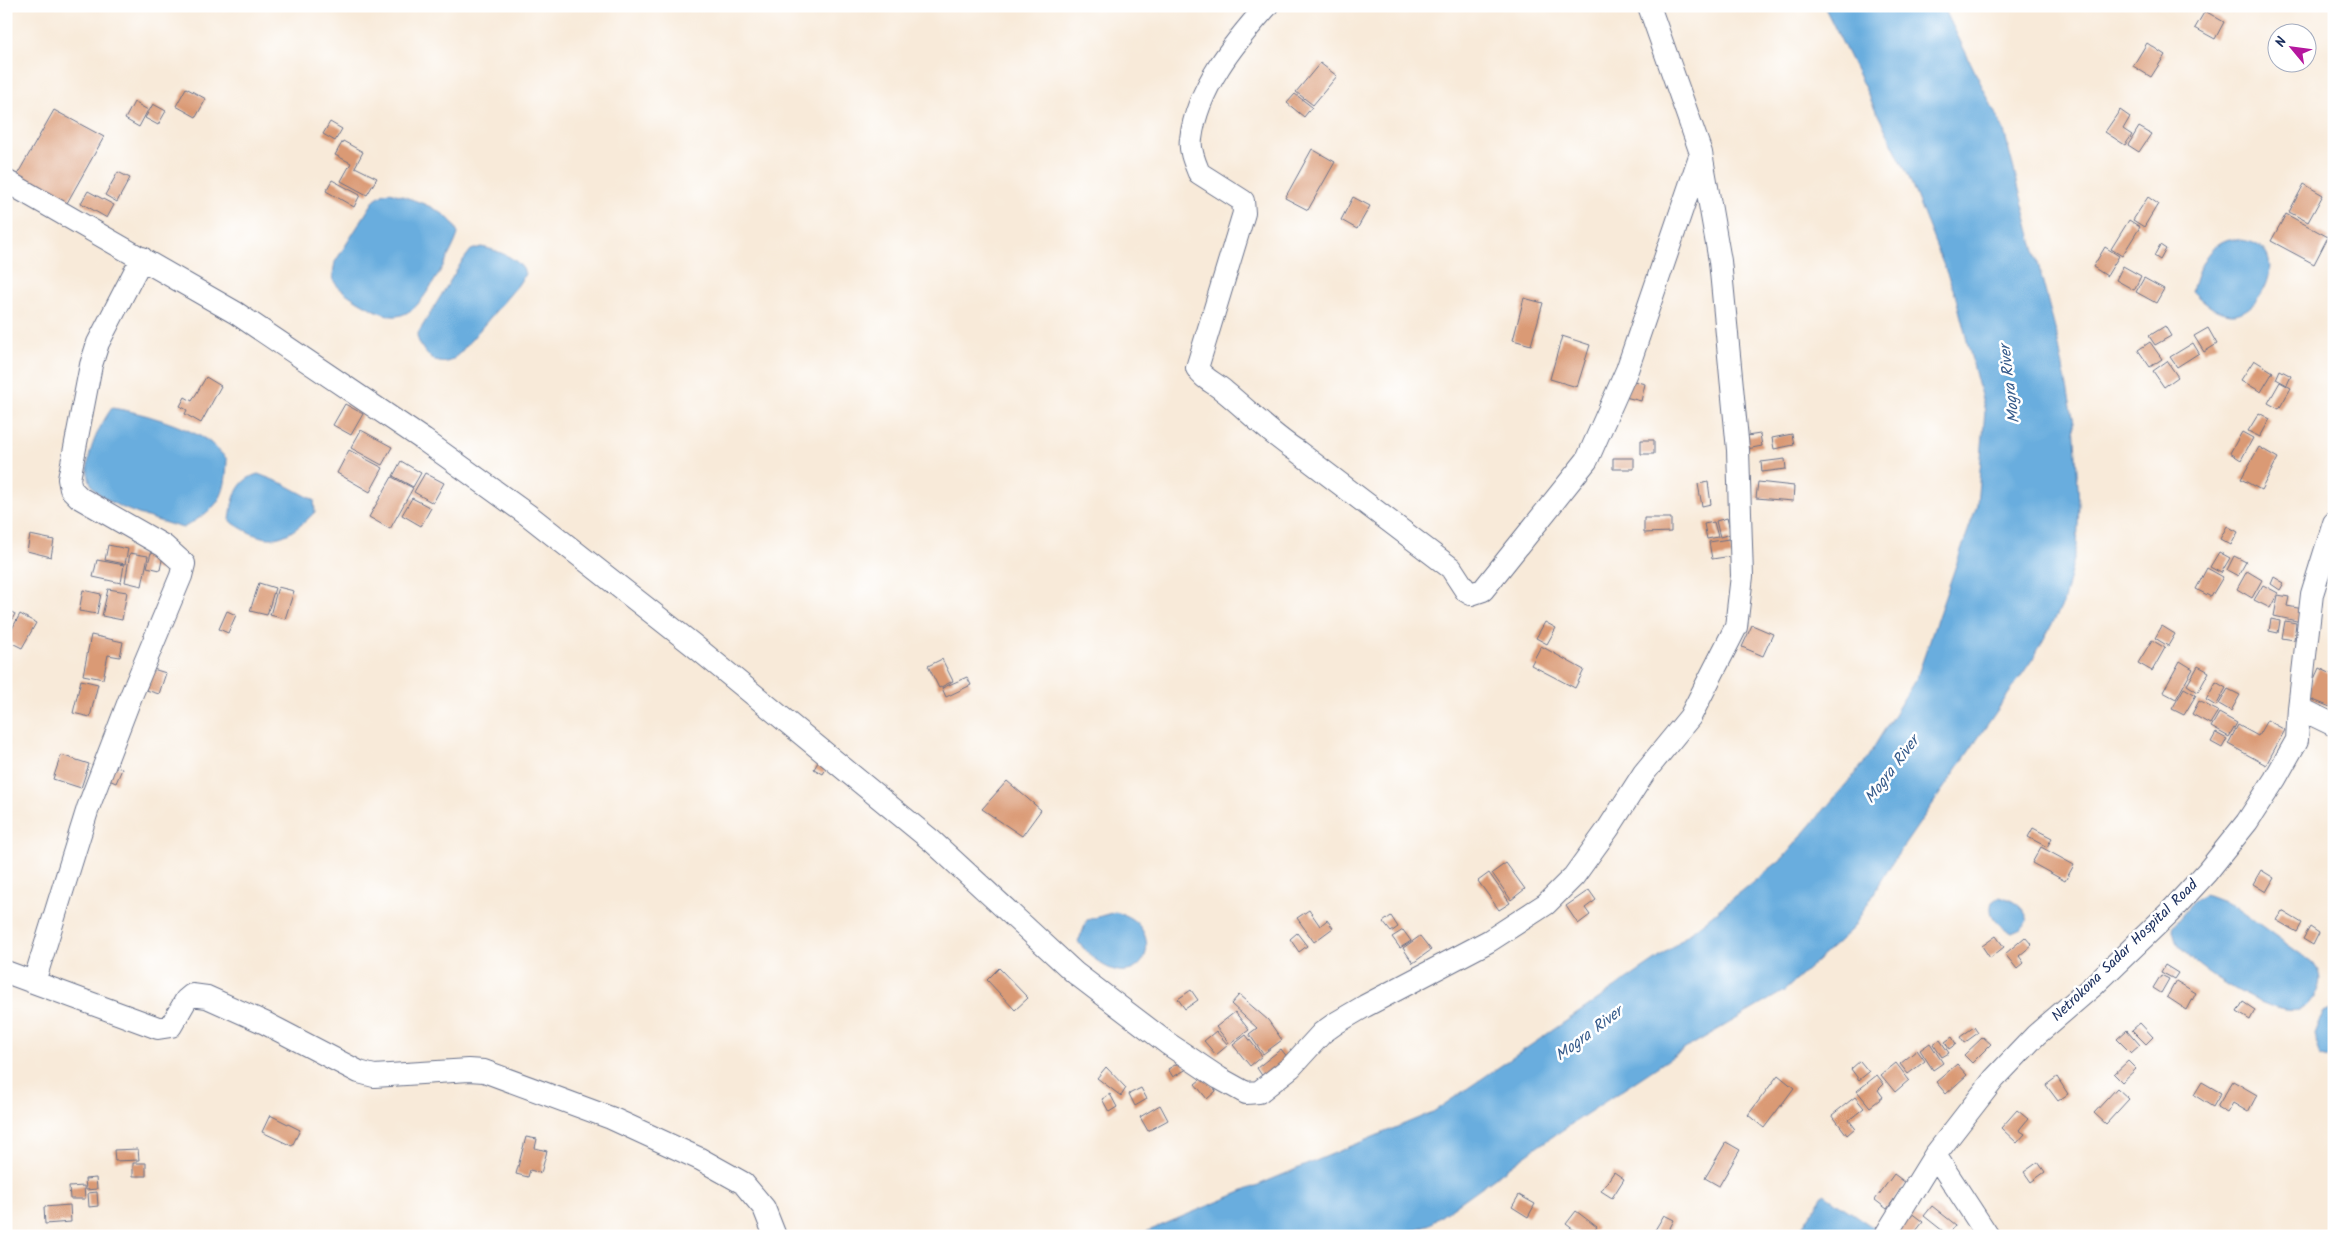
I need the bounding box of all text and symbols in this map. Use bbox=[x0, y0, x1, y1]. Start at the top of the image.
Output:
north arrow bbox=[2268, 22, 2318, 72]
text: N bbox=[2270, 33, 2293, 51]
water label: Mogra River bbox=[1992, 340, 2027, 425]
water label: Mogra River bbox=[1858, 728, 1928, 809]
street label: Netrokona Sadar Hospital Road bbox=[2046, 874, 2204, 1028]
water label: Mogra River bbox=[1550, 998, 1631, 1068]

